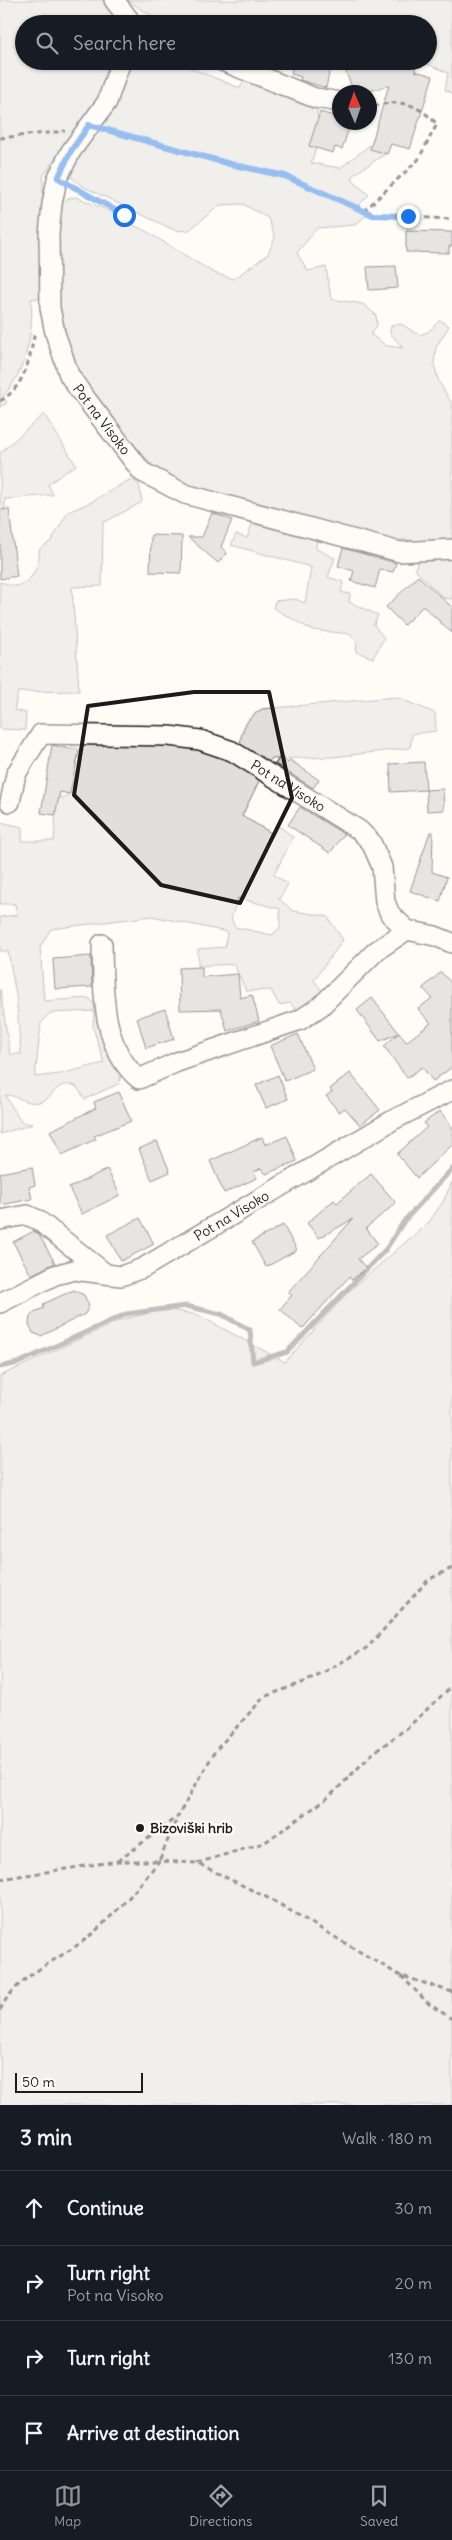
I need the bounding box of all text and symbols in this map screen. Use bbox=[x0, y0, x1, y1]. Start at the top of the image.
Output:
search box bbox=[15, 15, 437, 70]
icon: search bbox=[33, 29, 61, 57]
text: Search here bbox=[73, 31, 176, 55]
north arrow bbox=[332, 85, 377, 130]
route start bbox=[113, 204, 136, 227]
route end bbox=[397, 205, 420, 228]
street label: Pot na Visoko bbox=[69, 381, 135, 458]
street label: Pot na Visoko bbox=[247, 756, 329, 816]
street label: Pot na Visoko bbox=[191, 1186, 273, 1245]
place label: Bizoviški hrib bbox=[150, 1819, 233, 1837]
marker: Bizoviški hrib bbox=[134, 1822, 146, 1834]
scale bar bbox=[15, 2070, 142, 2093]
text: 50 m bbox=[22, 2073, 55, 2091]
text: 3 min bbox=[20, 2124, 72, 2151]
text: Walk · 180 m bbox=[342, 2128, 432, 2148]
icon: ahead bbox=[20, 2194, 48, 2222]
text: Continue bbox=[67, 2196, 144, 2220]
text: 30 m bbox=[395, 2198, 432, 2218]
text: Turn right bbox=[67, 2261, 150, 2285]
icon: right bbox=[20, 2269, 48, 2297]
text: 20 m bbox=[395, 2273, 432, 2293]
text: Pot na Visoko bbox=[67, 2285, 163, 2305]
icon: right bbox=[20, 2344, 48, 2372]
text: Turn right bbox=[67, 2346, 150, 2370]
text: 130 m bbox=[388, 2348, 432, 2368]
icon: arrive bbox=[20, 2419, 48, 2447]
text: Arrive at destination bbox=[67, 2421, 240, 2445]
tab: Map bbox=[54, 2482, 82, 2530]
tab: Directions bbox=[189, 2482, 252, 2530]
tab: Saved bbox=[360, 2482, 398, 2530]

